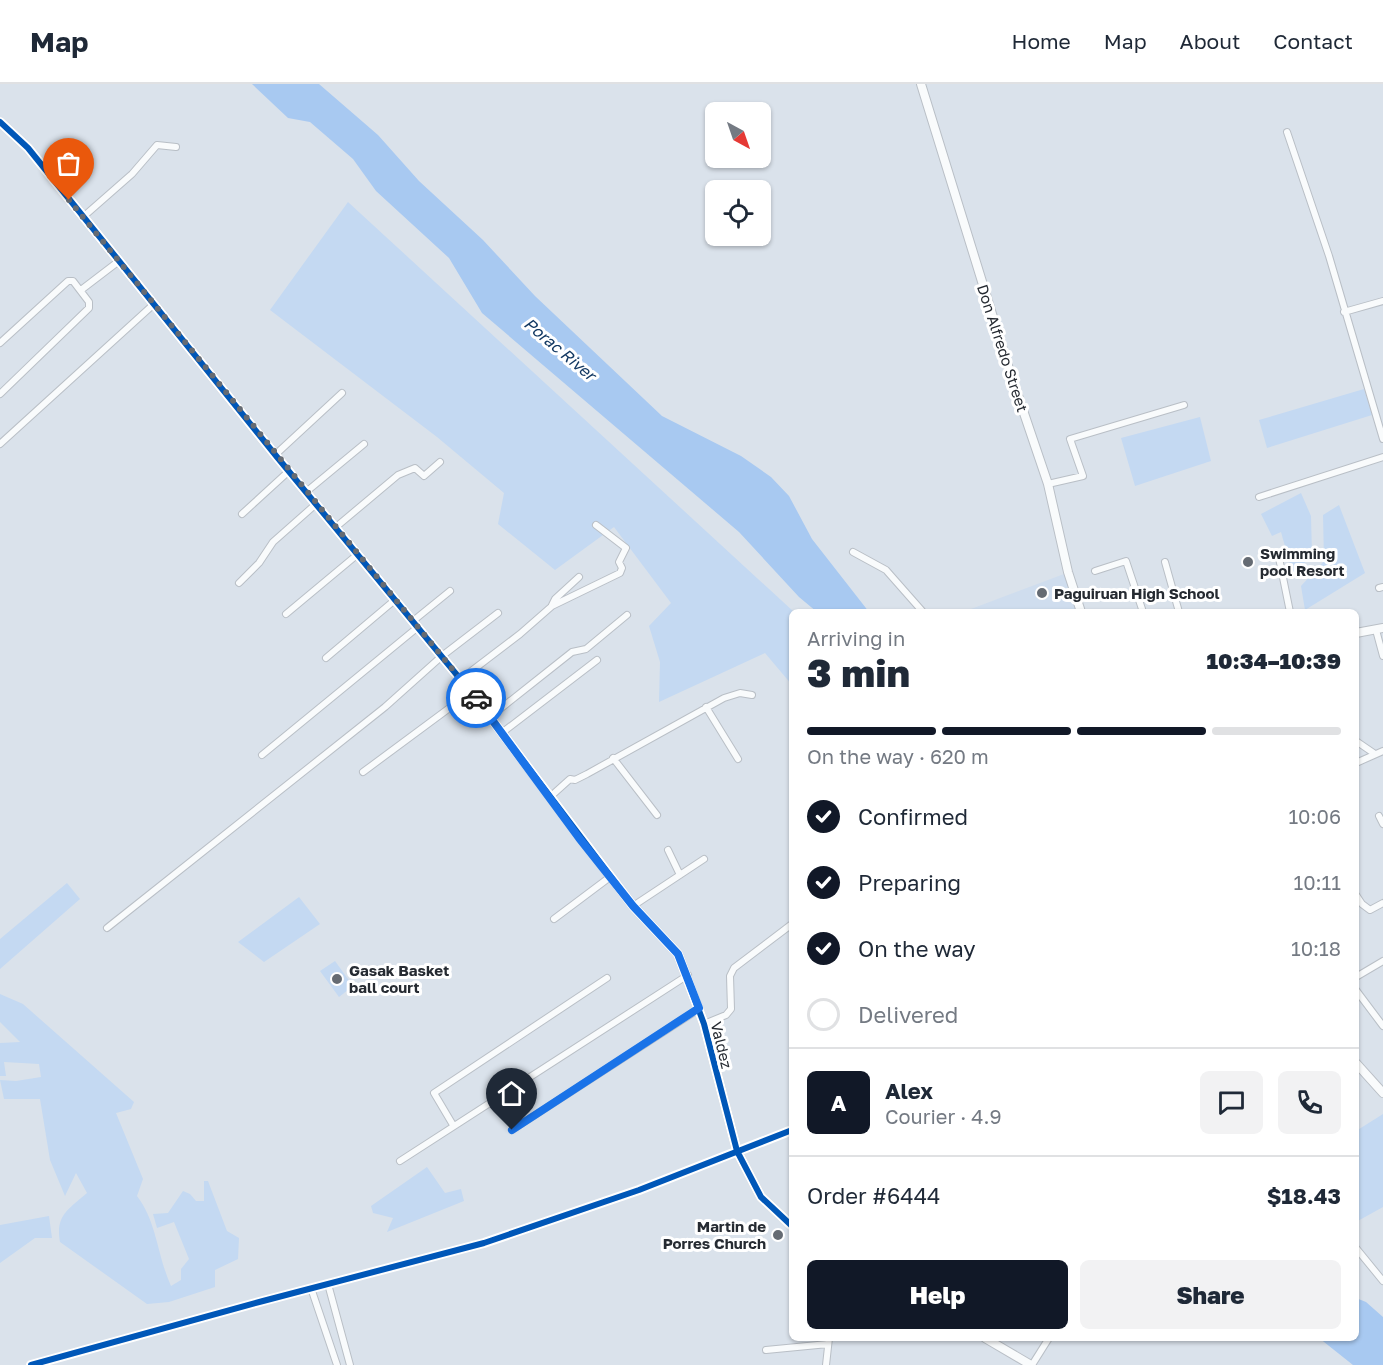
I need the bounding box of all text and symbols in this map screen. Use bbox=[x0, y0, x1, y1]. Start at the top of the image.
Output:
text: Map bbox=[30, 25, 88, 58]
text: Home bbox=[1011, 28, 1071, 54]
text: Map bbox=[1104, 28, 1147, 54]
text: About bbox=[1180, 28, 1240, 54]
text: Contact bbox=[1273, 28, 1353, 54]
north arrow bbox=[705, 102, 771, 168]
map controls bbox=[705, 102, 771, 246]
pin bbox=[43, 138, 94, 200]
icon: bag bbox=[52, 147, 85, 180]
button: locate bbox=[705, 180, 771, 246]
street label: Don Alfredo Street bbox=[974, 282, 1032, 414]
water label: Porac River bbox=[520, 313, 602, 386]
place label: Swimming pool Resort bbox=[1260, 544, 1345, 579]
marker: Swimming pool Resort bbox=[1241, 555, 1255, 569]
place label: Paguiruan High School bbox=[1054, 584, 1219, 602]
marker: Paguiruan High School bbox=[1035, 586, 1049, 600]
text: Arriving in bbox=[807, 626, 905, 650]
text: 10:34–10:39 bbox=[1206, 647, 1341, 674]
text: 3 min bbox=[807, 649, 910, 696]
courier bbox=[446, 668, 506, 728]
icon: car bbox=[460, 682, 493, 715]
text: On the way · 620 m bbox=[807, 744, 989, 768]
icon: check bbox=[807, 800, 840, 833]
text: Confirmed bbox=[858, 803, 968, 830]
text: 10:06 bbox=[1288, 804, 1341, 828]
icon: check bbox=[807, 866, 840, 899]
text: Preparing bbox=[858, 869, 961, 896]
text: 10:11 bbox=[1294, 870, 1341, 894]
icon: check bbox=[807, 932, 840, 965]
text: On the way bbox=[858, 935, 976, 962]
text: 10:18 bbox=[1291, 936, 1341, 960]
place label: Gasak Basket ball court bbox=[349, 961, 449, 996]
marker: Gasak Basket ball court bbox=[330, 972, 344, 986]
text: Delivered bbox=[858, 1001, 958, 1028]
street label: Valdez bbox=[707, 1020, 737, 1071]
pin bbox=[486, 1068, 537, 1130]
button: chat bbox=[1200, 1071, 1263, 1134]
button: phone bbox=[1278, 1071, 1341, 1134]
icon: home bbox=[495, 1077, 528, 1110]
text: Alex bbox=[885, 1077, 933, 1104]
text: A bbox=[831, 1089, 846, 1116]
text: Courier · 4.9 bbox=[885, 1104, 1002, 1128]
text: Order #6444 bbox=[807, 1182, 941, 1209]
text: $18.43 bbox=[1267, 1182, 1341, 1209]
place label: Martin de Porres Church bbox=[663, 1217, 766, 1252]
marker: Martin de Porres Church bbox=[771, 1228, 785, 1242]
button: Help bbox=[807, 1260, 1068, 1329]
button: Share bbox=[1080, 1260, 1341, 1329]

